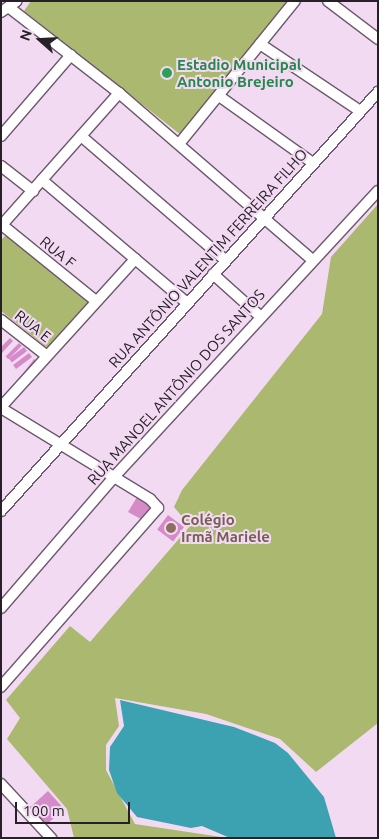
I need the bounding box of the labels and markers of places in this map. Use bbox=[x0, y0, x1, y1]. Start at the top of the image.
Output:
place label: Estadio Municipal Antonio Brejeiro bbox=[177, 55, 301, 90]
marker: Estadio Municipal Antonio Brejeiro bbox=[161, 67, 173, 79]
place label: Colégio Irmã Mariele bbox=[181, 510, 270, 545]
marker: Colégio Irmã Mariele bbox=[165, 522, 177, 534]

